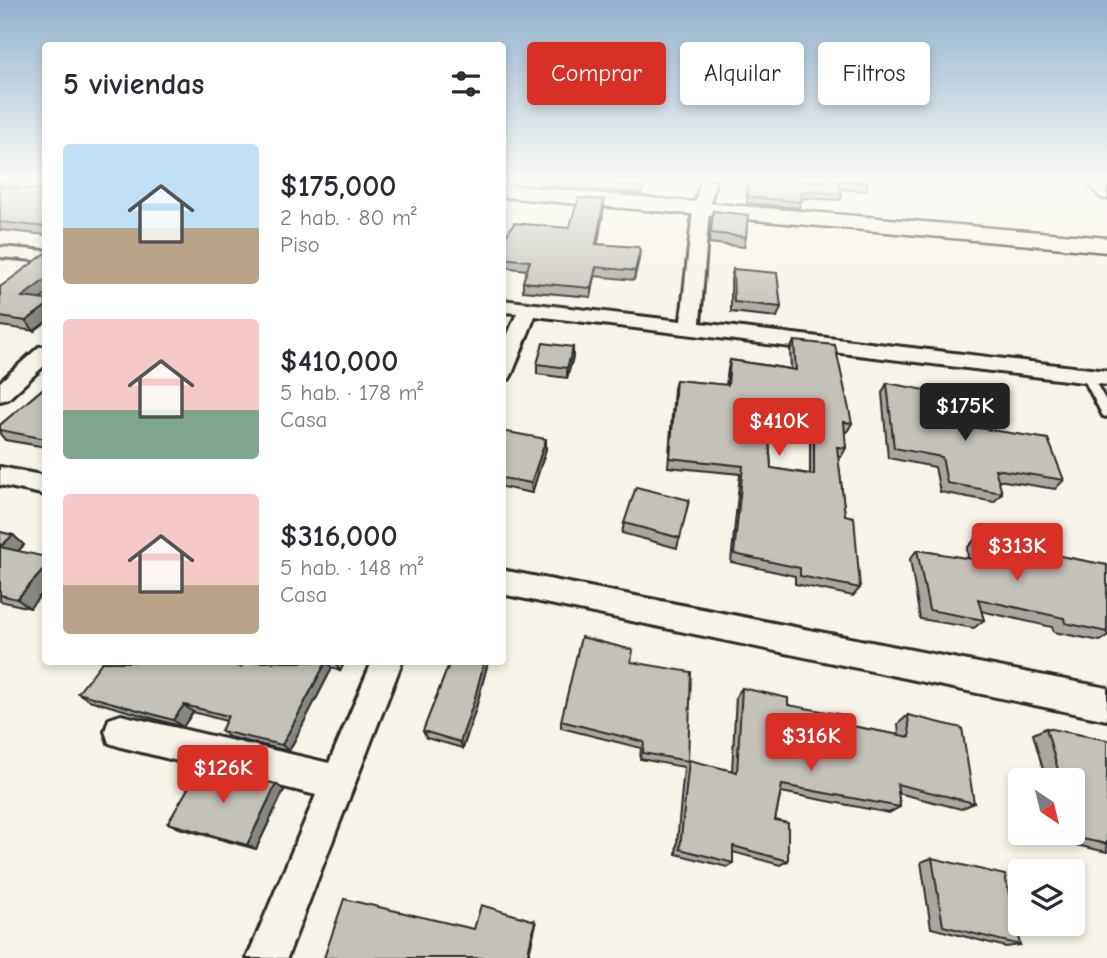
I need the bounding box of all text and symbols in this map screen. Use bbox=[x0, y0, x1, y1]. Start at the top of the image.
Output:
chip: Comprar bbox=[527, 42, 666, 105]
chip: Alquilar bbox=[680, 42, 804, 105]
chip: Filtros bbox=[818, 42, 930, 105]
icon: filters bbox=[447, 65, 485, 103]
text: 5 viviendas bbox=[63, 67, 204, 102]
text: $175,000 bbox=[280, 169, 397, 204]
icon: home bbox=[119, 172, 203, 256]
text: 2 hab. · 80 m² bbox=[280, 204, 417, 231]
text: Piso bbox=[280, 231, 320, 258]
text: $410,000 bbox=[280, 344, 398, 379]
icon: home bbox=[119, 347, 203, 431]
text: 5 hab. · 178 m² bbox=[280, 379, 423, 406]
pin: $175K bbox=[916, 384, 1014, 443]
text: $175K bbox=[936, 392, 994, 419]
pin: $410K bbox=[730, 398, 828, 458]
text: Casa bbox=[280, 406, 327, 433]
text: $410K bbox=[749, 407, 809, 434]
text: $316,000 bbox=[280, 519, 398, 554]
icon: home bbox=[119, 522, 203, 606]
pin: $313K bbox=[968, 524, 1066, 583]
text: $313K bbox=[988, 532, 1046, 559]
text: 5 hab. · 148 m² bbox=[280, 554, 423, 581]
text: Casa bbox=[280, 581, 327, 608]
pin: $316K bbox=[762, 714, 860, 773]
text: $316K bbox=[781, 722, 841, 749]
pin: $126K bbox=[174, 746, 272, 805]
text: $126K bbox=[193, 754, 253, 781]
north arrow bbox=[1008, 768, 1085, 845]
map controls bbox=[1008, 768, 1085, 936]
button: layers bbox=[1008, 859, 1085, 936]

